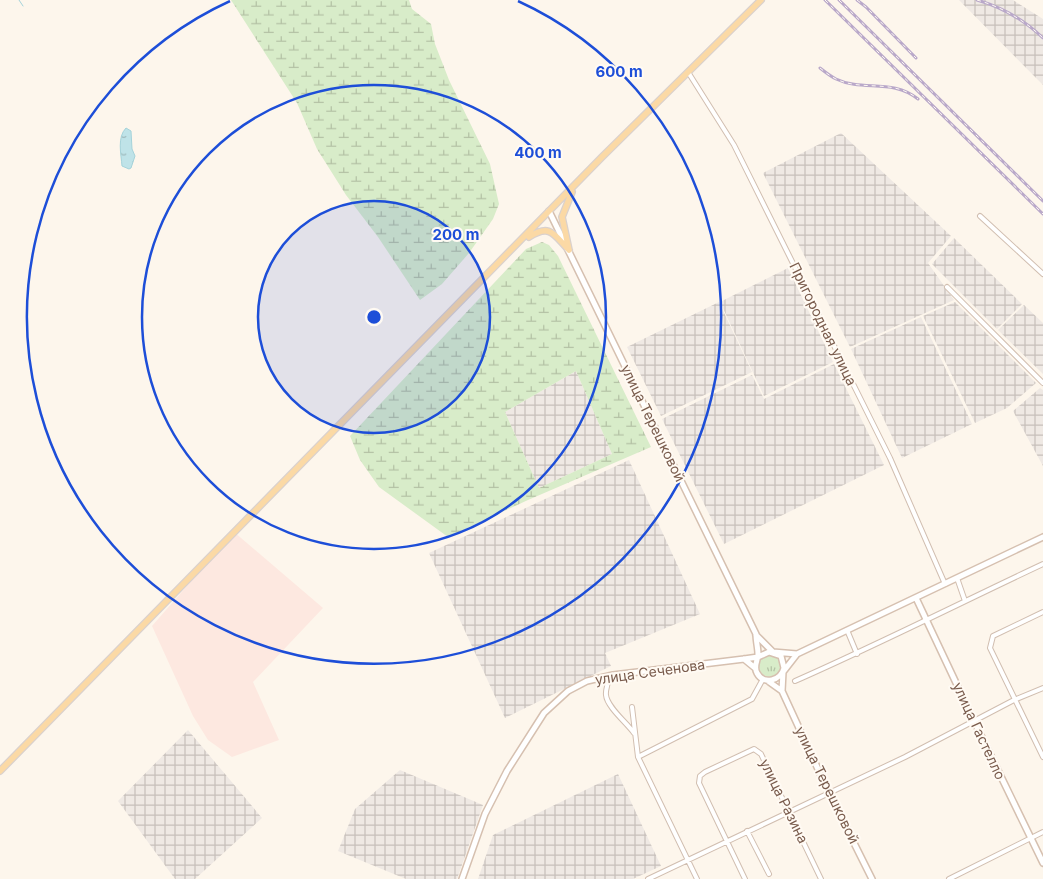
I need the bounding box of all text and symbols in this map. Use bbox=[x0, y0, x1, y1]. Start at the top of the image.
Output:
text: 600 m bbox=[595, 62, 643, 81]
text: 400 m bbox=[514, 143, 562, 162]
text: 200 m bbox=[433, 225, 479, 244]
street label: Пригородная улица bbox=[786, 259, 861, 388]
centre of rings bbox=[365, 308, 383, 326]
street label: улица Терешковой bbox=[618, 361, 689, 484]
street label: улица Сеченова bbox=[594, 655, 706, 688]
street label: улица Гастелло bbox=[949, 679, 1009, 782]
street label: улица Терешковой bbox=[792, 723, 863, 846]
street label: улица Разина bbox=[757, 756, 812, 846]

